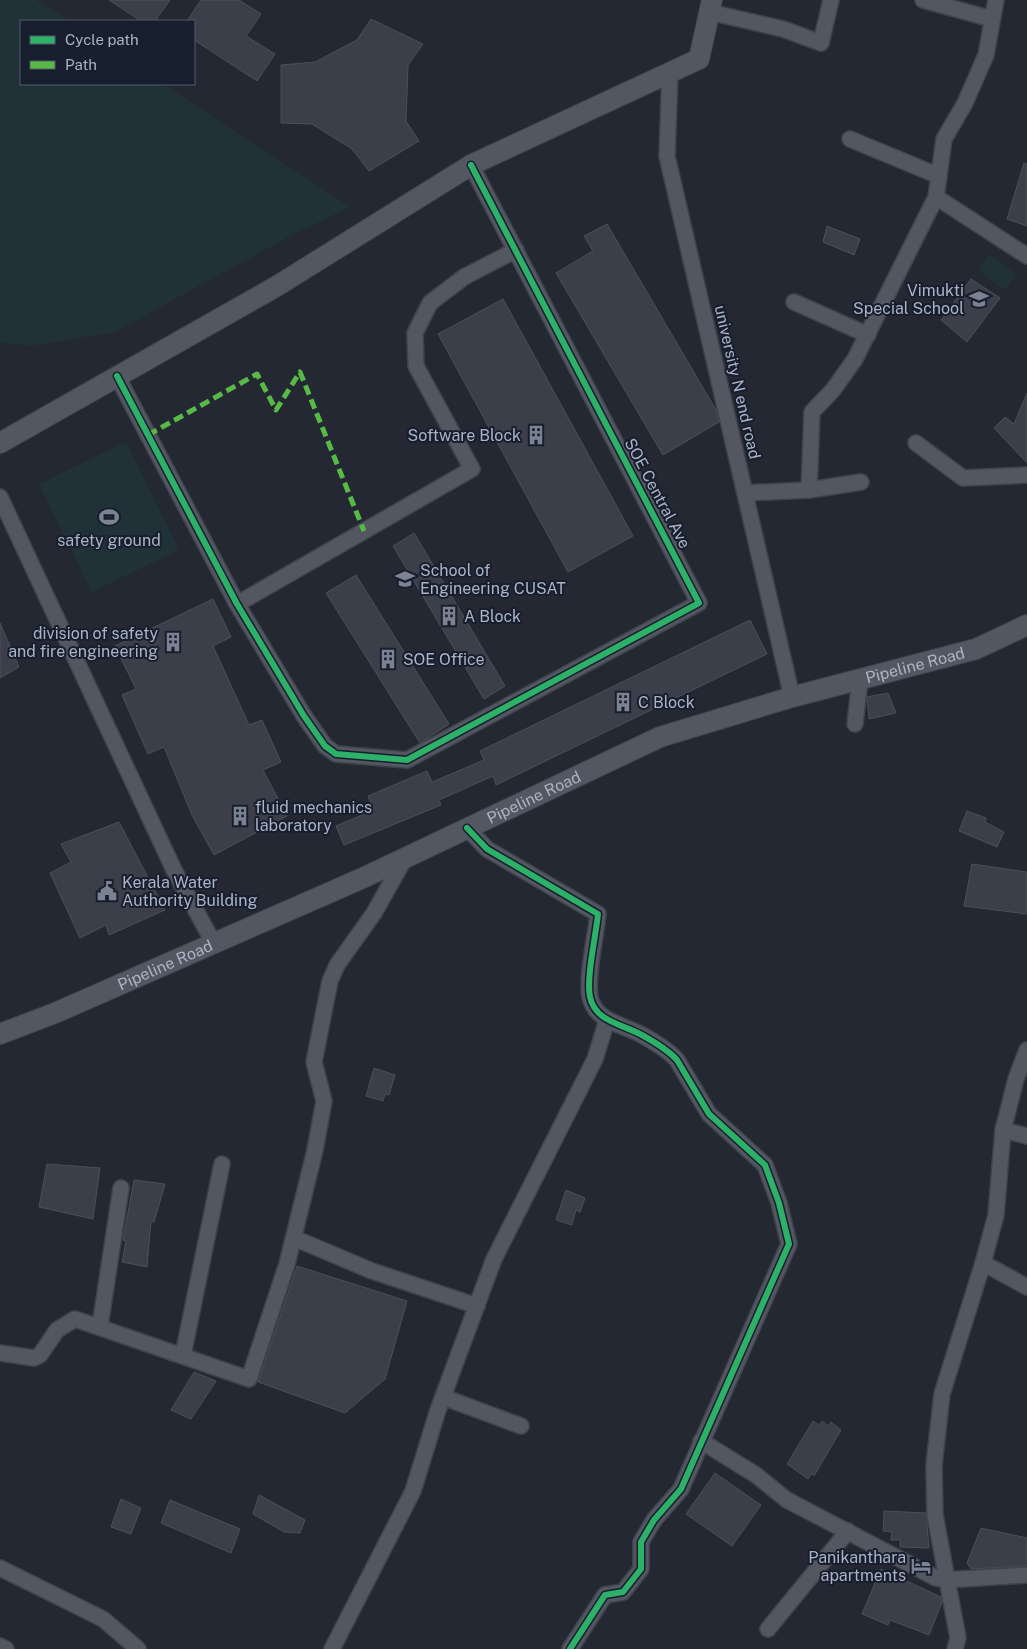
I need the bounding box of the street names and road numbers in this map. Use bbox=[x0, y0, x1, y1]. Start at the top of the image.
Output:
street label: university N end road bbox=[711, 303, 764, 461]
street label: SOE Central Ave bbox=[620, 435, 695, 552]
street label: Pipeline Road bbox=[864, 643, 967, 687]
street label: Pipeline Road bbox=[484, 767, 584, 828]
street label: Pipeline Road bbox=[115, 936, 216, 994]

